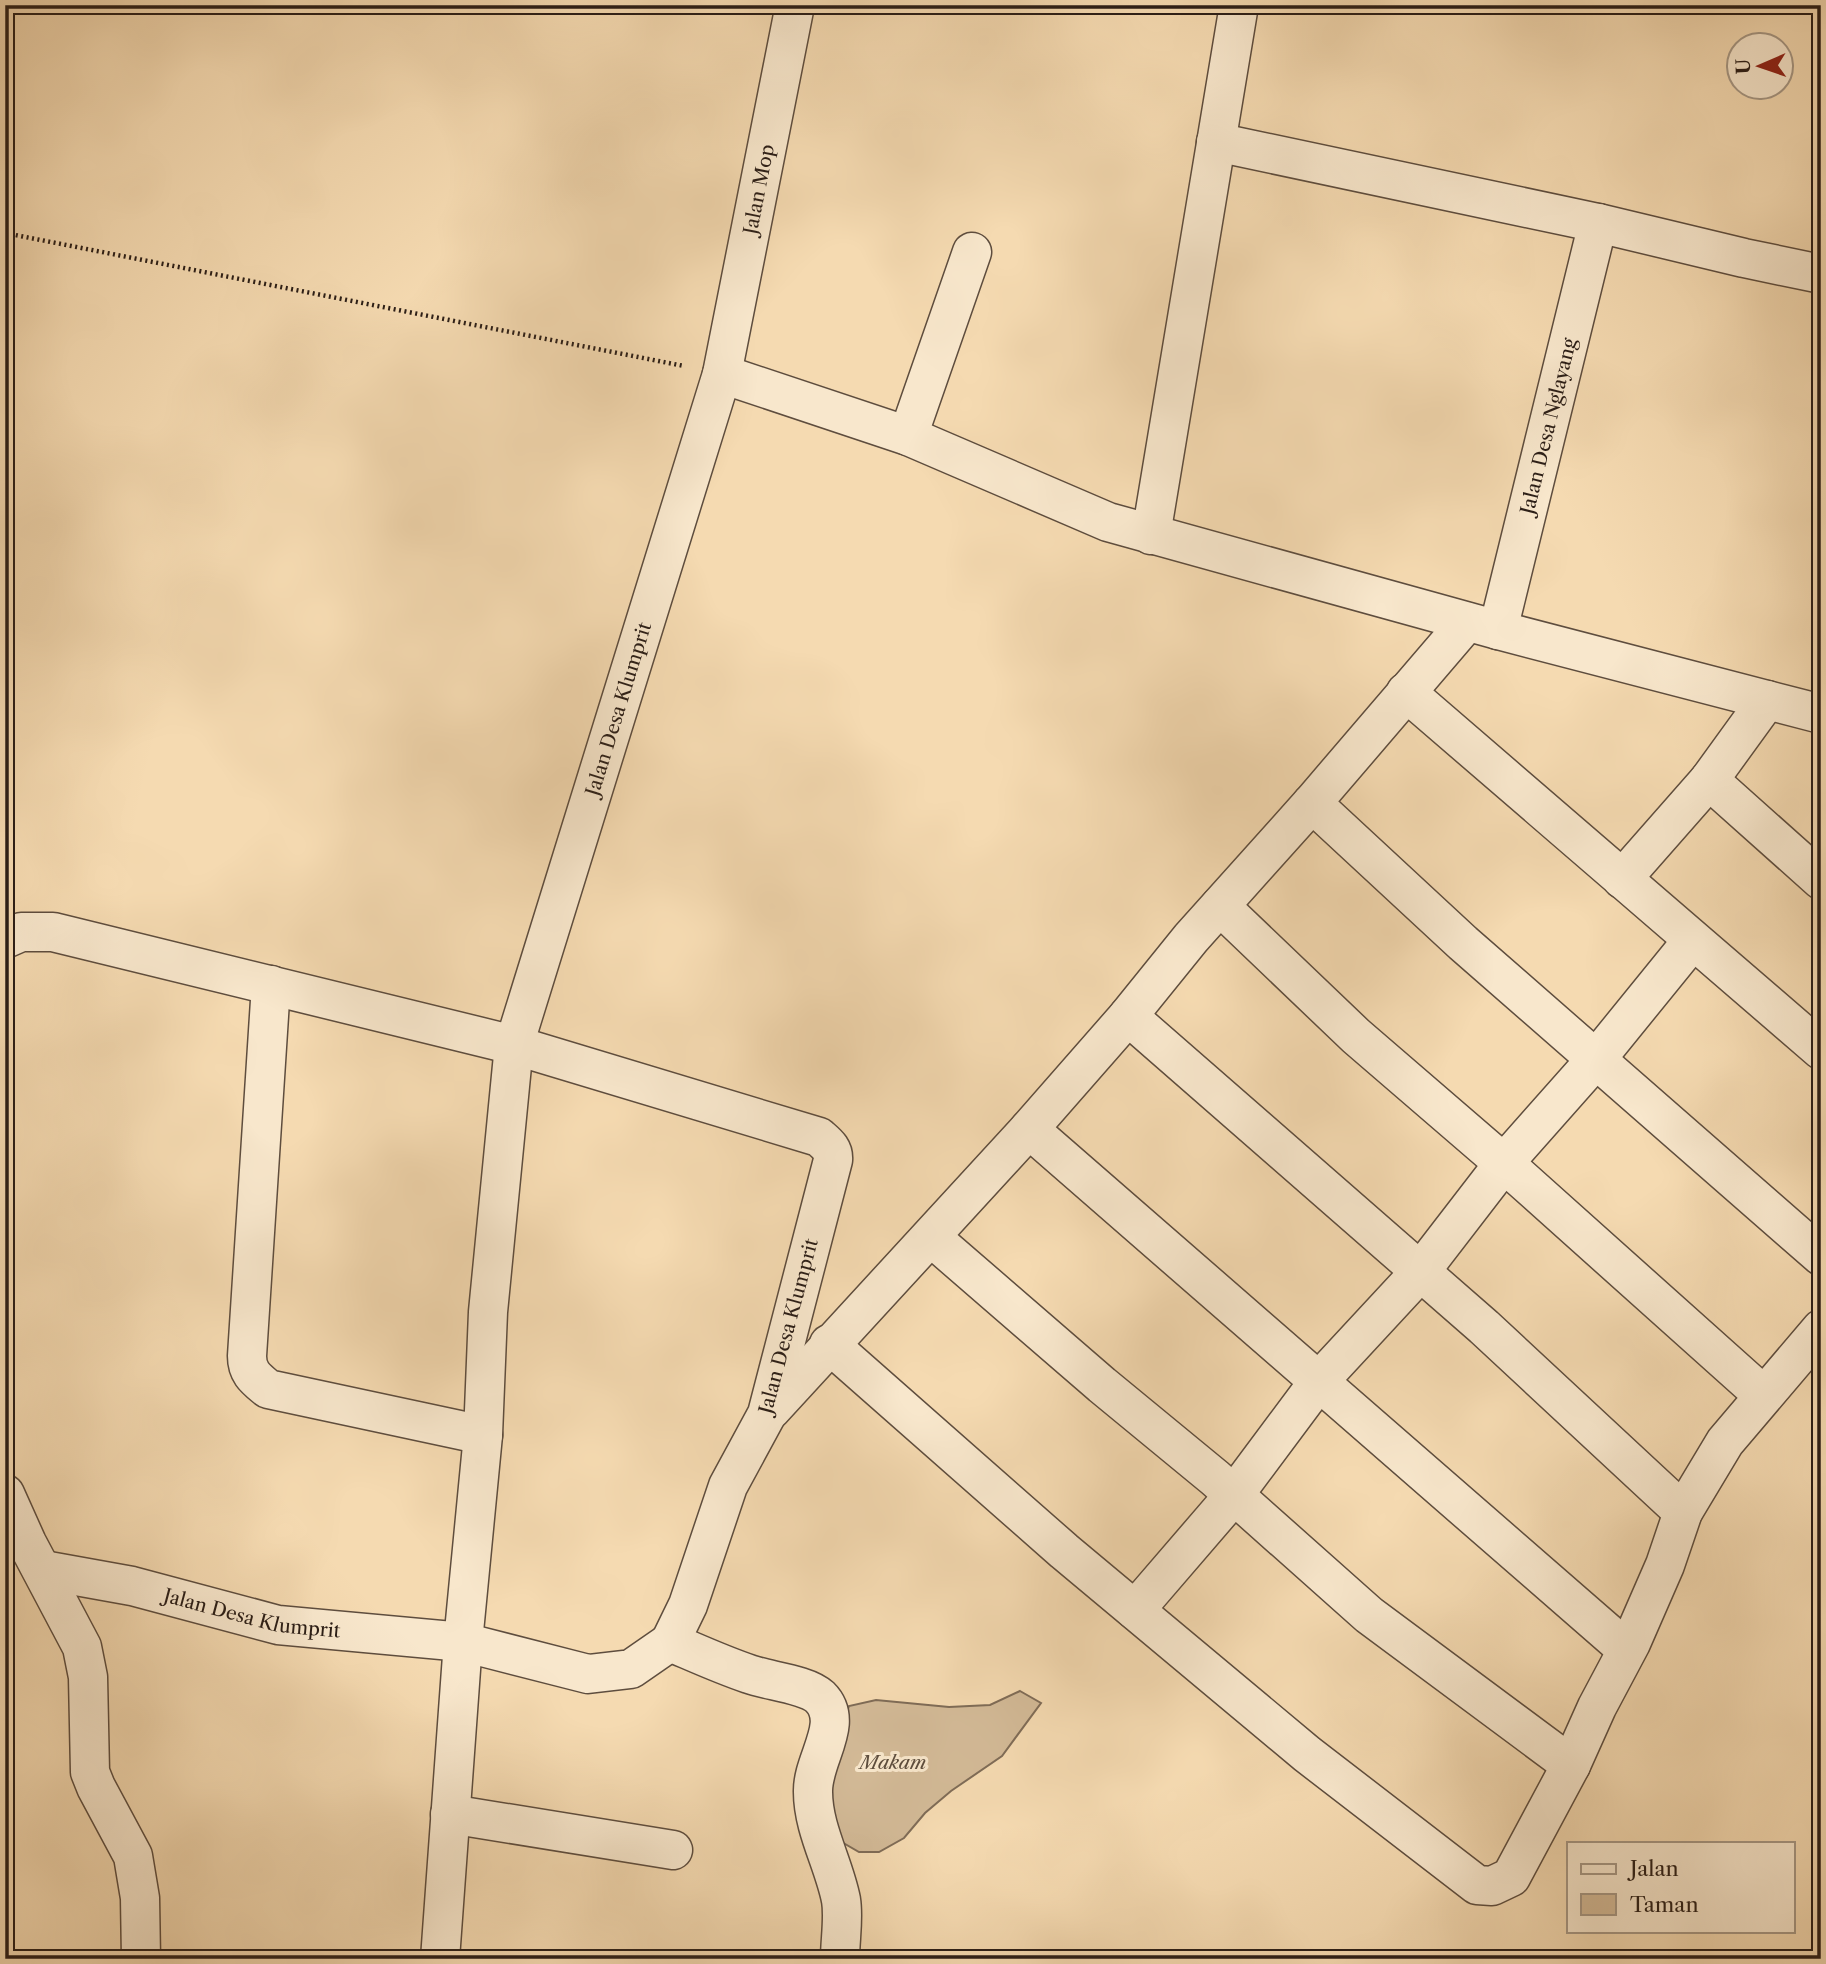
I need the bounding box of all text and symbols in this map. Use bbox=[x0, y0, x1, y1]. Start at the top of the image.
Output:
north arrow bbox=[1724, 32, 1794, 102]
text: U bbox=[1732, 58, 1755, 75]
street label: Jalan Mop bbox=[738, 142, 779, 239]
street label: Jalan Desa Nglayang bbox=[1515, 335, 1582, 520]
street label: Jalan Desa Klumprit bbox=[580, 619, 656, 802]
street label: Jalan Desa Klumprit bbox=[753, 1236, 823, 1419]
street label: Jalan Desa Klumprit bbox=[158, 1583, 342, 1643]
park label: Makam bbox=[858, 1751, 926, 1774]
legend bbox=[1567, 1842, 1794, 1932]
text: Jalan bbox=[1627, 1856, 1679, 1881]
text: Taman bbox=[1630, 1892, 1699, 1917]

